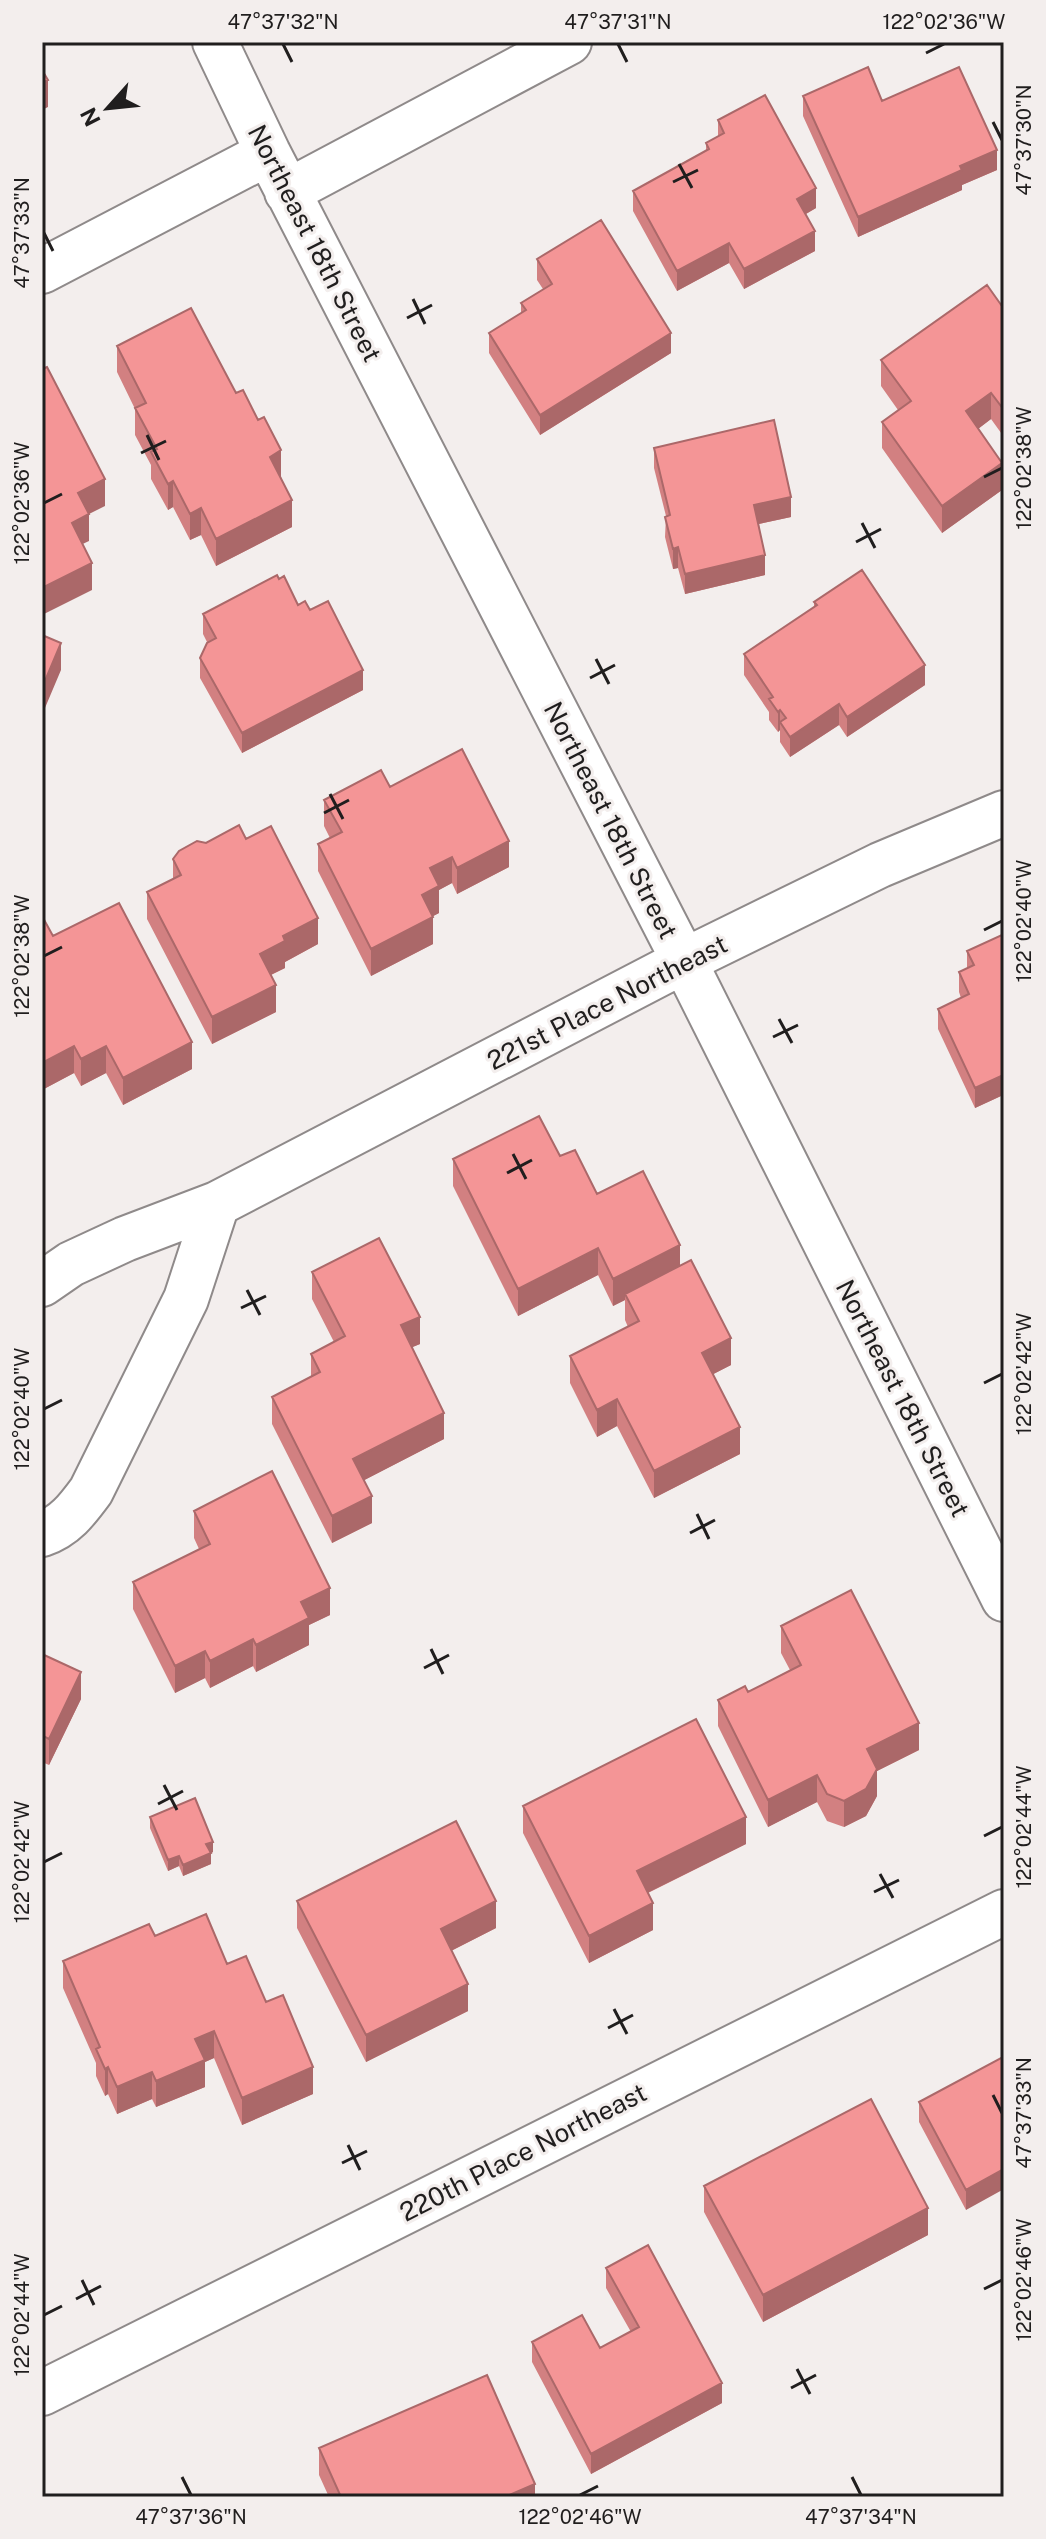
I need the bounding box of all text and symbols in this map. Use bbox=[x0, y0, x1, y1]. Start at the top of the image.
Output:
text: 47°37'32"N bbox=[227, 10, 339, 34]
text: 47°37'31"N bbox=[564, 10, 672, 34]
text: 122°02'36"W bbox=[883, 10, 1005, 34]
north arrow bbox=[68, 68, 148, 148]
text: 47°37'30"N bbox=[1012, 84, 1036, 196]
text: N bbox=[75, 104, 106, 131]
street label: Northeast 18th Street bbox=[242, 119, 388, 367]
text: 47°37'33"N bbox=[10, 177, 34, 289]
text: 122°02'38"W bbox=[1012, 406, 1036, 530]
text: 122°02'36"W bbox=[10, 442, 34, 564]
street label: Northeast 18th Street bbox=[538, 696, 684, 944]
text: 122°02'40"W bbox=[1012, 860, 1036, 982]
text: 122°02'38"W bbox=[10, 894, 34, 1018]
street label: 221st Place Northeast bbox=[482, 928, 732, 1076]
street label: Northeast 18th Street bbox=[830, 1274, 976, 1522]
text: 122°02'42"W bbox=[1012, 1313, 1036, 1435]
text: 122°02'40"W bbox=[10, 1348, 34, 1470]
text: 122°02'44"W bbox=[1012, 1765, 1036, 1889]
text: 122°02'42"W bbox=[10, 1801, 34, 1923]
text: 47°37'33"N bbox=[1012, 2057, 1036, 2169]
street label: 220th Place Northeast bbox=[394, 2076, 652, 2228]
text: 122°02'46"W bbox=[1012, 2219, 1036, 2341]
text: 122°02'44"W bbox=[10, 2253, 34, 2377]
text: 47°37'36"N bbox=[135, 2505, 247, 2529]
text: 122°02'46"W bbox=[519, 2505, 641, 2529]
text: 47°37'34"N bbox=[805, 2505, 917, 2529]

